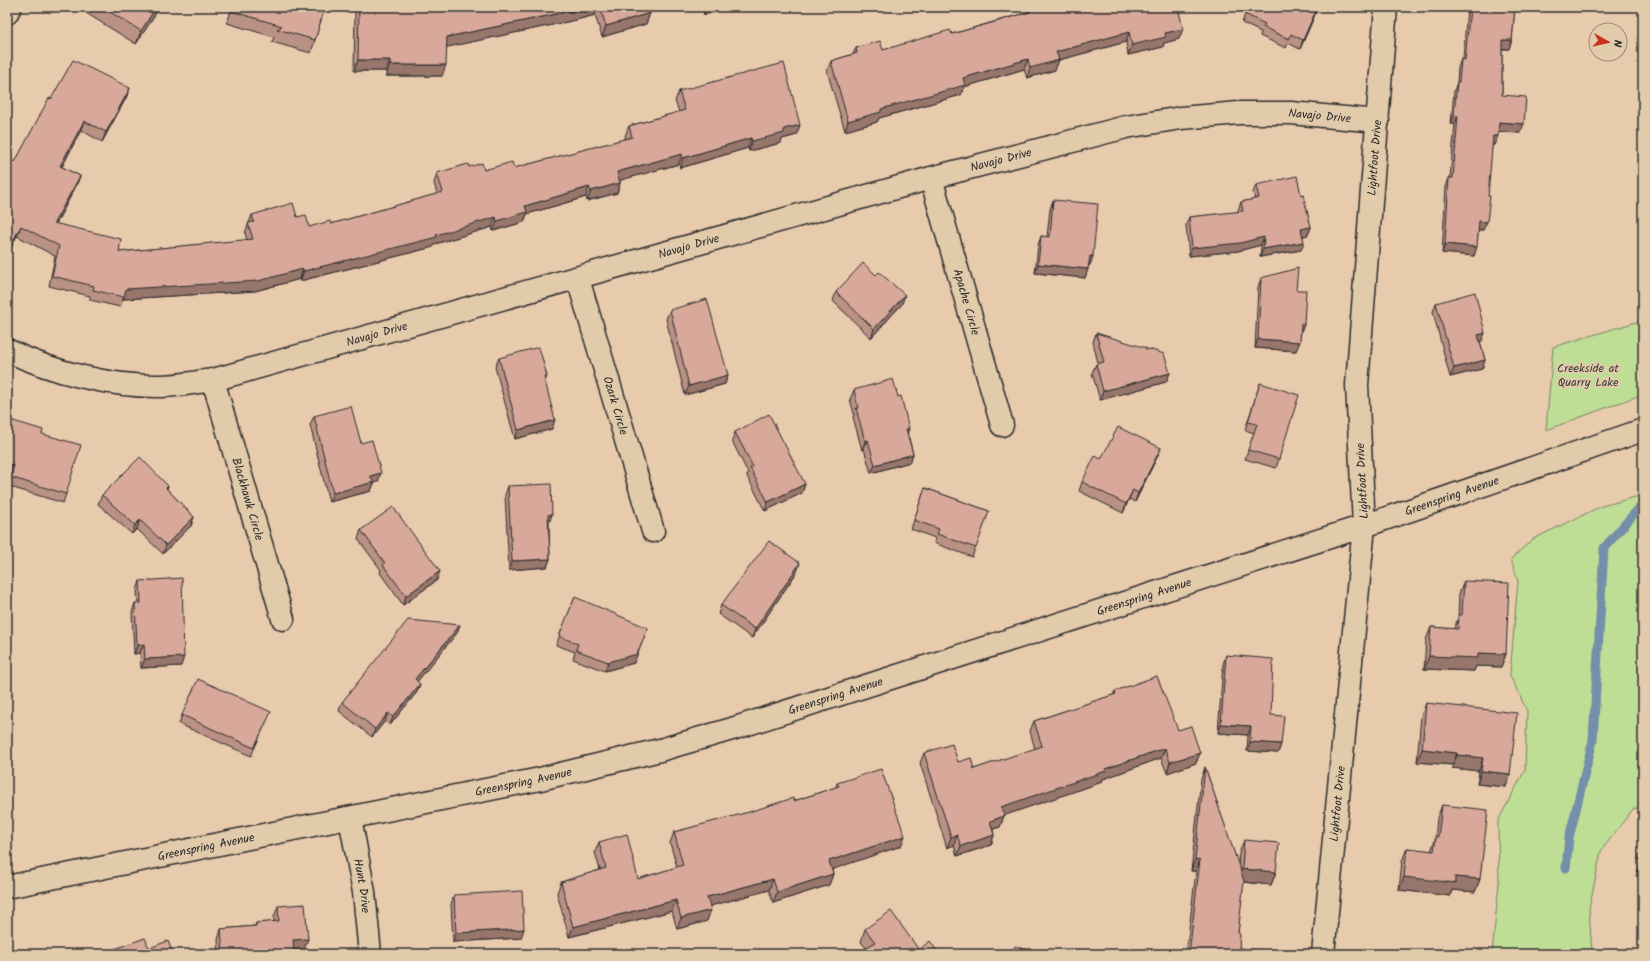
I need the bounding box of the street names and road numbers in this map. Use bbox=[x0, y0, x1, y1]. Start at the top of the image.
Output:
street label: Navajo Drive bbox=[1287, 104, 1352, 129]
street label: Lightfoot Drive bbox=[1363, 119, 1387, 197]
street label: Navajo Drive bbox=[968, 143, 1034, 177]
street label: Navajo Drive bbox=[656, 229, 722, 264]
street label: Apache Circle bbox=[948, 267, 985, 338]
street label: Navajo Drive bbox=[344, 317, 410, 352]
street label: Ozark Circle bbox=[597, 374, 633, 438]
street label: Lightfoot Drive bbox=[1351, 442, 1374, 519]
street label: Blackhawk Circle bbox=[226, 455, 269, 543]
street label: Greenspring Avenue bbox=[1402, 471, 1502, 521]
street label: Greenspring Avenue bbox=[1094, 573, 1195, 621]
street label: Greenspring Avenue bbox=[786, 672, 886, 720]
street label: Greenspring Avenue bbox=[473, 762, 574, 802]
street label: Lightfoot Drive bbox=[1325, 764, 1351, 843]
street label: Greenspring Avenue bbox=[156, 828, 257, 866]
street label: Hunt Drive bbox=[348, 857, 375, 915]

